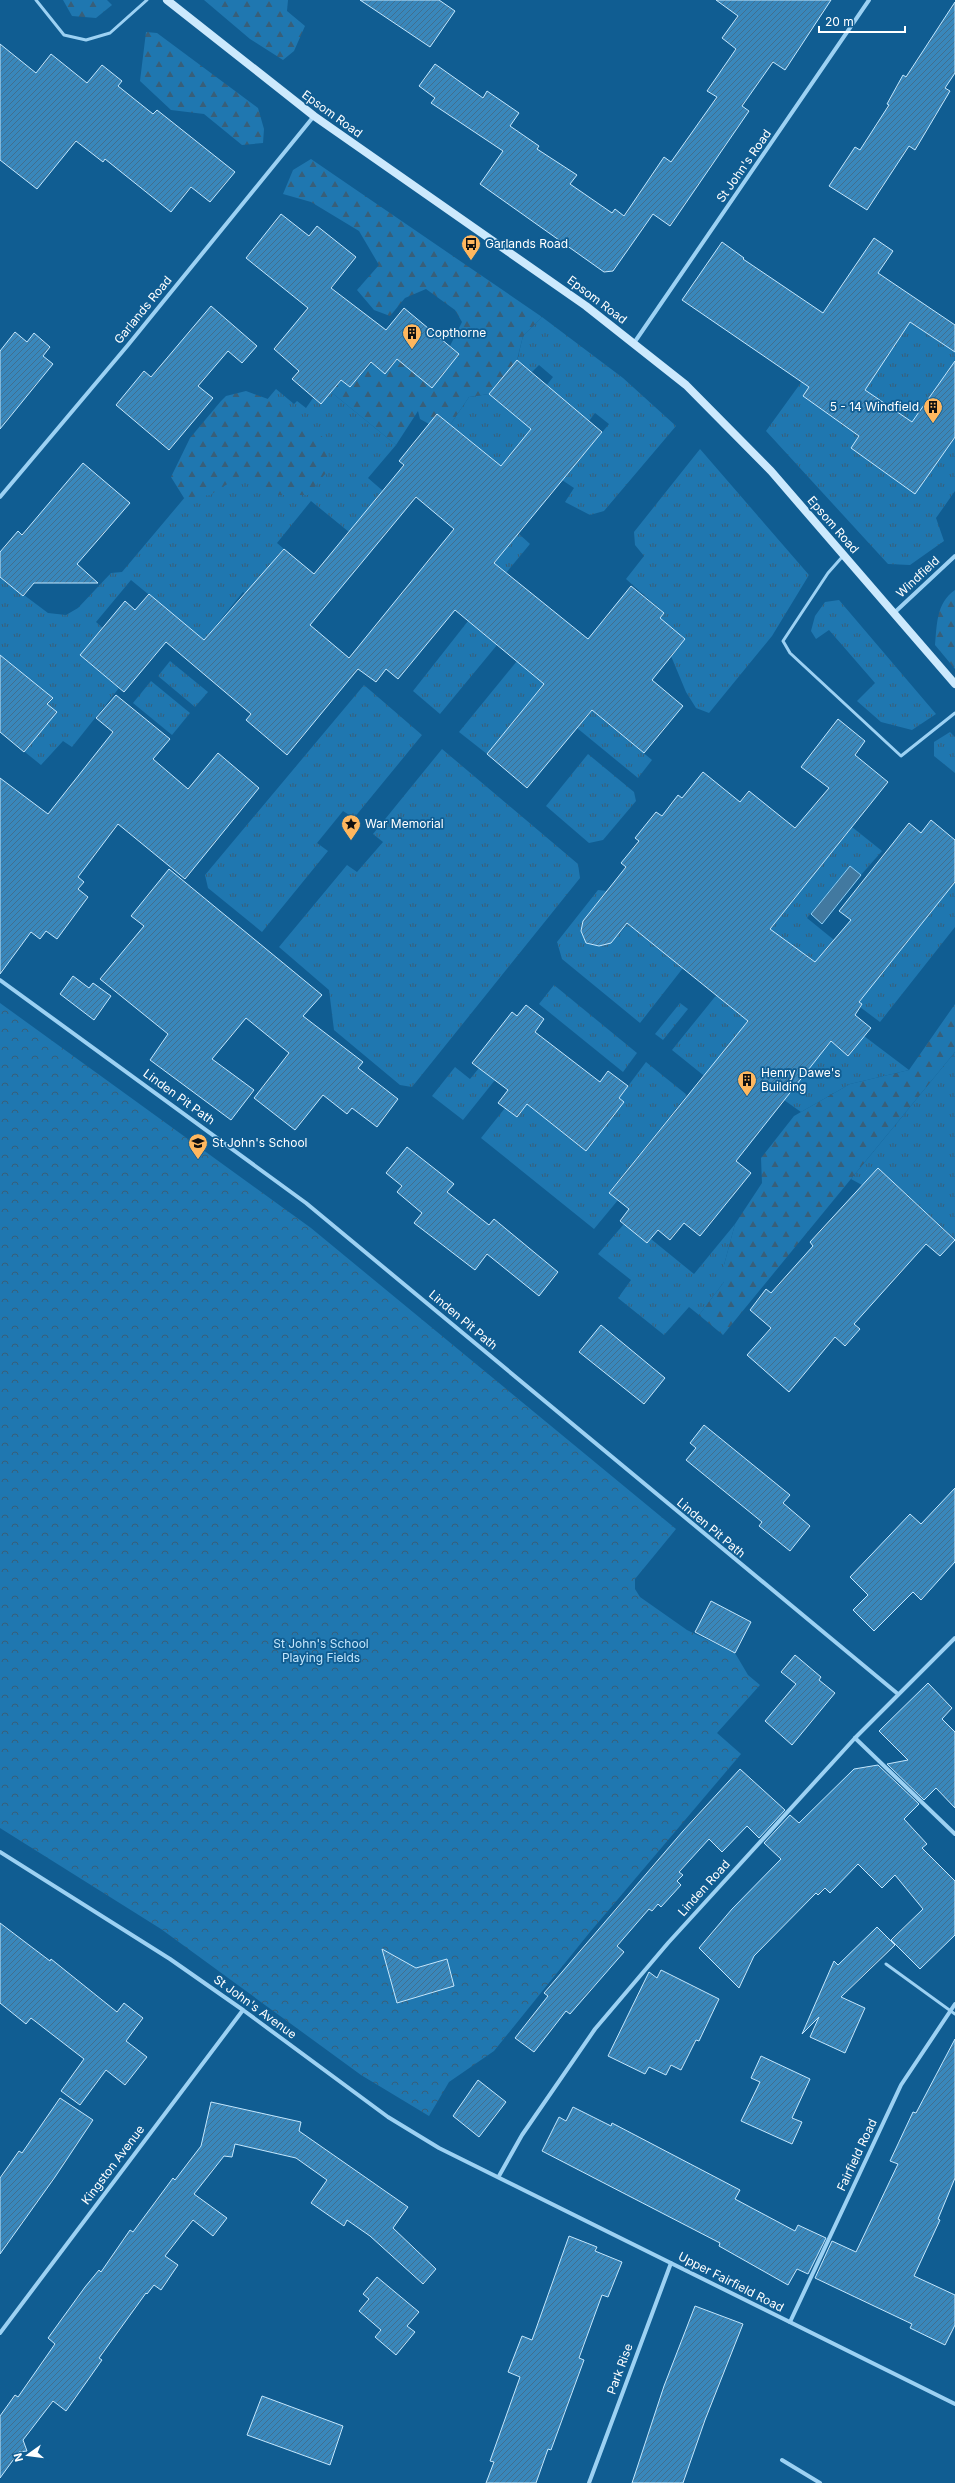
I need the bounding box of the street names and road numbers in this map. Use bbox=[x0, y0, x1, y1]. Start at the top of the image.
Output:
street label: Epsom Road bbox=[299, 87, 365, 141]
street label: St John's Road bbox=[713, 126, 774, 205]
street label: Epsom Road bbox=[564, 272, 630, 327]
street label: Garlands Road bbox=[111, 273, 175, 347]
street label: Epsom Road bbox=[804, 493, 862, 556]
street label: Windfield bbox=[893, 553, 942, 600]
street label: Linden Pit Path bbox=[141, 1066, 218, 1128]
street label: Linden Pit Path bbox=[426, 1287, 501, 1353]
street label: Linden Pit Path bbox=[674, 1495, 749, 1561]
street label: Linden Road bbox=[674, 1856, 733, 1919]
street label: St John's Avenue bbox=[211, 1972, 300, 2042]
street label: Fairfield Road bbox=[833, 2116, 880, 2193]
street label: Kingston Avenue bbox=[78, 2122, 147, 2207]
street label: Upper Fairfield Road bbox=[676, 2248, 787, 2315]
street label: Park Rise bbox=[603, 2341, 636, 2396]

